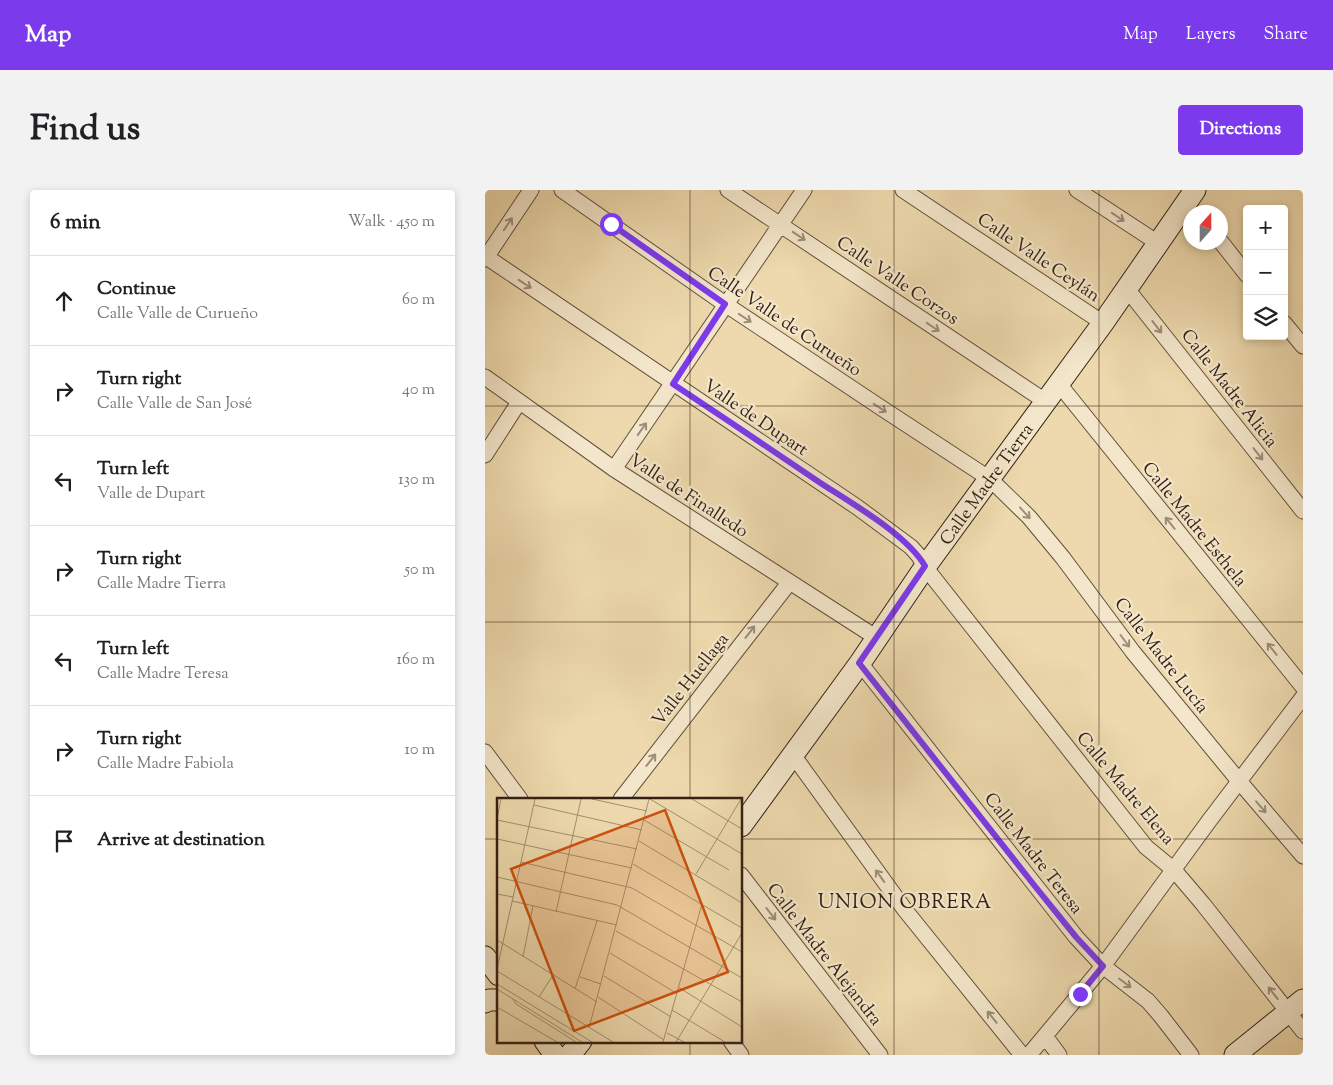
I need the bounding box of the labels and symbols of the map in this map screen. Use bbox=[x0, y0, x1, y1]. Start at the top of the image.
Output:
north arrow bbox=[1183, 205, 1228, 250]
street label: Calle Valle Ceylán bbox=[971, 208, 1105, 310]
one-way arrow bbox=[1110, 212, 1124, 222]
route start bbox=[600, 213, 623, 236]
one-way arrow bbox=[503, 218, 513, 232]
one-way arrow bbox=[791, 231, 805, 241]
street label: Calle Valle Corzos bbox=[830, 231, 963, 332]
street label: Calle Valle de Curueño bbox=[702, 261, 866, 384]
one-way arrow bbox=[518, 279, 532, 289]
one-way arrow bbox=[738, 313, 752, 323]
one-way arrow bbox=[1152, 320, 1163, 333]
one-way arrow bbox=[926, 321, 940, 332]
street label: Calle Madre Alicia bbox=[1174, 324, 1283, 454]
street label: Valle de Dupart bbox=[697, 374, 813, 463]
one-way arrow bbox=[873, 403, 887, 413]
street label: Calle Madre Tierra bbox=[934, 419, 1041, 552]
one-way arrow bbox=[637, 422, 647, 436]
one-way arrow bbox=[1253, 447, 1263, 461]
street label: Valle de Finalledo bbox=[623, 448, 753, 545]
street label: Calle Madre Esthela bbox=[1135, 457, 1252, 593]
one-way arrow bbox=[1019, 506, 1031, 519]
one-way arrow bbox=[1165, 517, 1176, 530]
street label: Calle Madre Lucía bbox=[1107, 593, 1214, 720]
one-way arrow bbox=[745, 626, 756, 639]
street label: Valle Huellaga bbox=[647, 628, 736, 732]
one-way arrow bbox=[1120, 634, 1130, 648]
one-way arrow bbox=[1267, 643, 1278, 656]
street label: Calle Madre Elena bbox=[1069, 727, 1180, 852]
one-way arrow bbox=[645, 754, 656, 767]
street label: Calle Madre Teresa bbox=[977, 788, 1088, 921]
inset map bbox=[497, 798, 743, 1042]
one-way arrow bbox=[1256, 800, 1267, 813]
one-way arrow bbox=[875, 870, 886, 883]
street label: Calle Madre Alejandra bbox=[759, 878, 887, 1032]
district label: UNION OBRERA bbox=[818, 889, 992, 918]
one-way arrow bbox=[766, 907, 776, 921]
one-way arrow bbox=[1118, 977, 1131, 988]
route end bbox=[1069, 983, 1092, 1006]
one-way arrow bbox=[1268, 987, 1279, 1000]
one-way arrow bbox=[986, 1011, 997, 1024]

